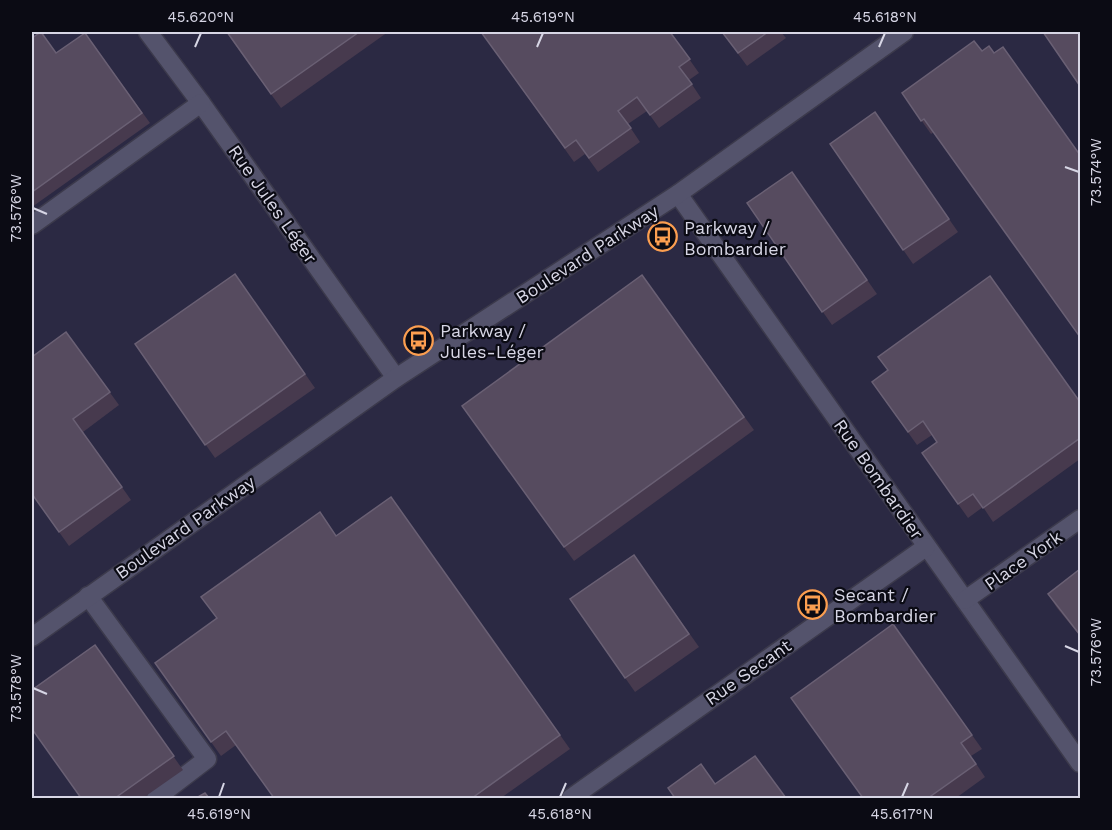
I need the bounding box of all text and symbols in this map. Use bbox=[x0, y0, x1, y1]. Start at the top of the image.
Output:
text: 45.620°N bbox=[168, 8, 234, 26]
text: 45.619°N bbox=[511, 8, 575, 26]
text: 45.618°N bbox=[853, 8, 917, 26]
text: 73.574°W bbox=[1087, 138, 1105, 206]
street label: Rue Jules Léger bbox=[224, 141, 322, 267]
text: 73.576°W bbox=[7, 174, 25, 242]
street label: Boulevard Parkway bbox=[512, 200, 663, 308]
place label: Parkway / Bombardier bbox=[684, 217, 786, 259]
bus stop icon: Parkway / Bombardier bbox=[647, 221, 679, 253]
place label: Parkway / Jules-Léger bbox=[440, 320, 544, 362]
bus stop icon: Parkway / Jules-Léger bbox=[403, 324, 435, 356]
street label: Rue Bombardier bbox=[830, 415, 928, 543]
street label: Boulevard Parkway bbox=[111, 470, 259, 583]
street label: Place York bbox=[980, 526, 1066, 594]
place label: Secant / Bombardier bbox=[834, 584, 936, 626]
bus stop icon: Secant / Bombardier bbox=[797, 588, 829, 620]
text: 73.576°W bbox=[1087, 618, 1105, 686]
street label: Rue Secant bbox=[701, 634, 795, 709]
text: 73.578°W bbox=[7, 654, 25, 722]
text: 45.619°N bbox=[187, 805, 251, 823]
text: 45.618°N bbox=[528, 805, 592, 823]
text: 45.617°N bbox=[871, 805, 933, 823]

